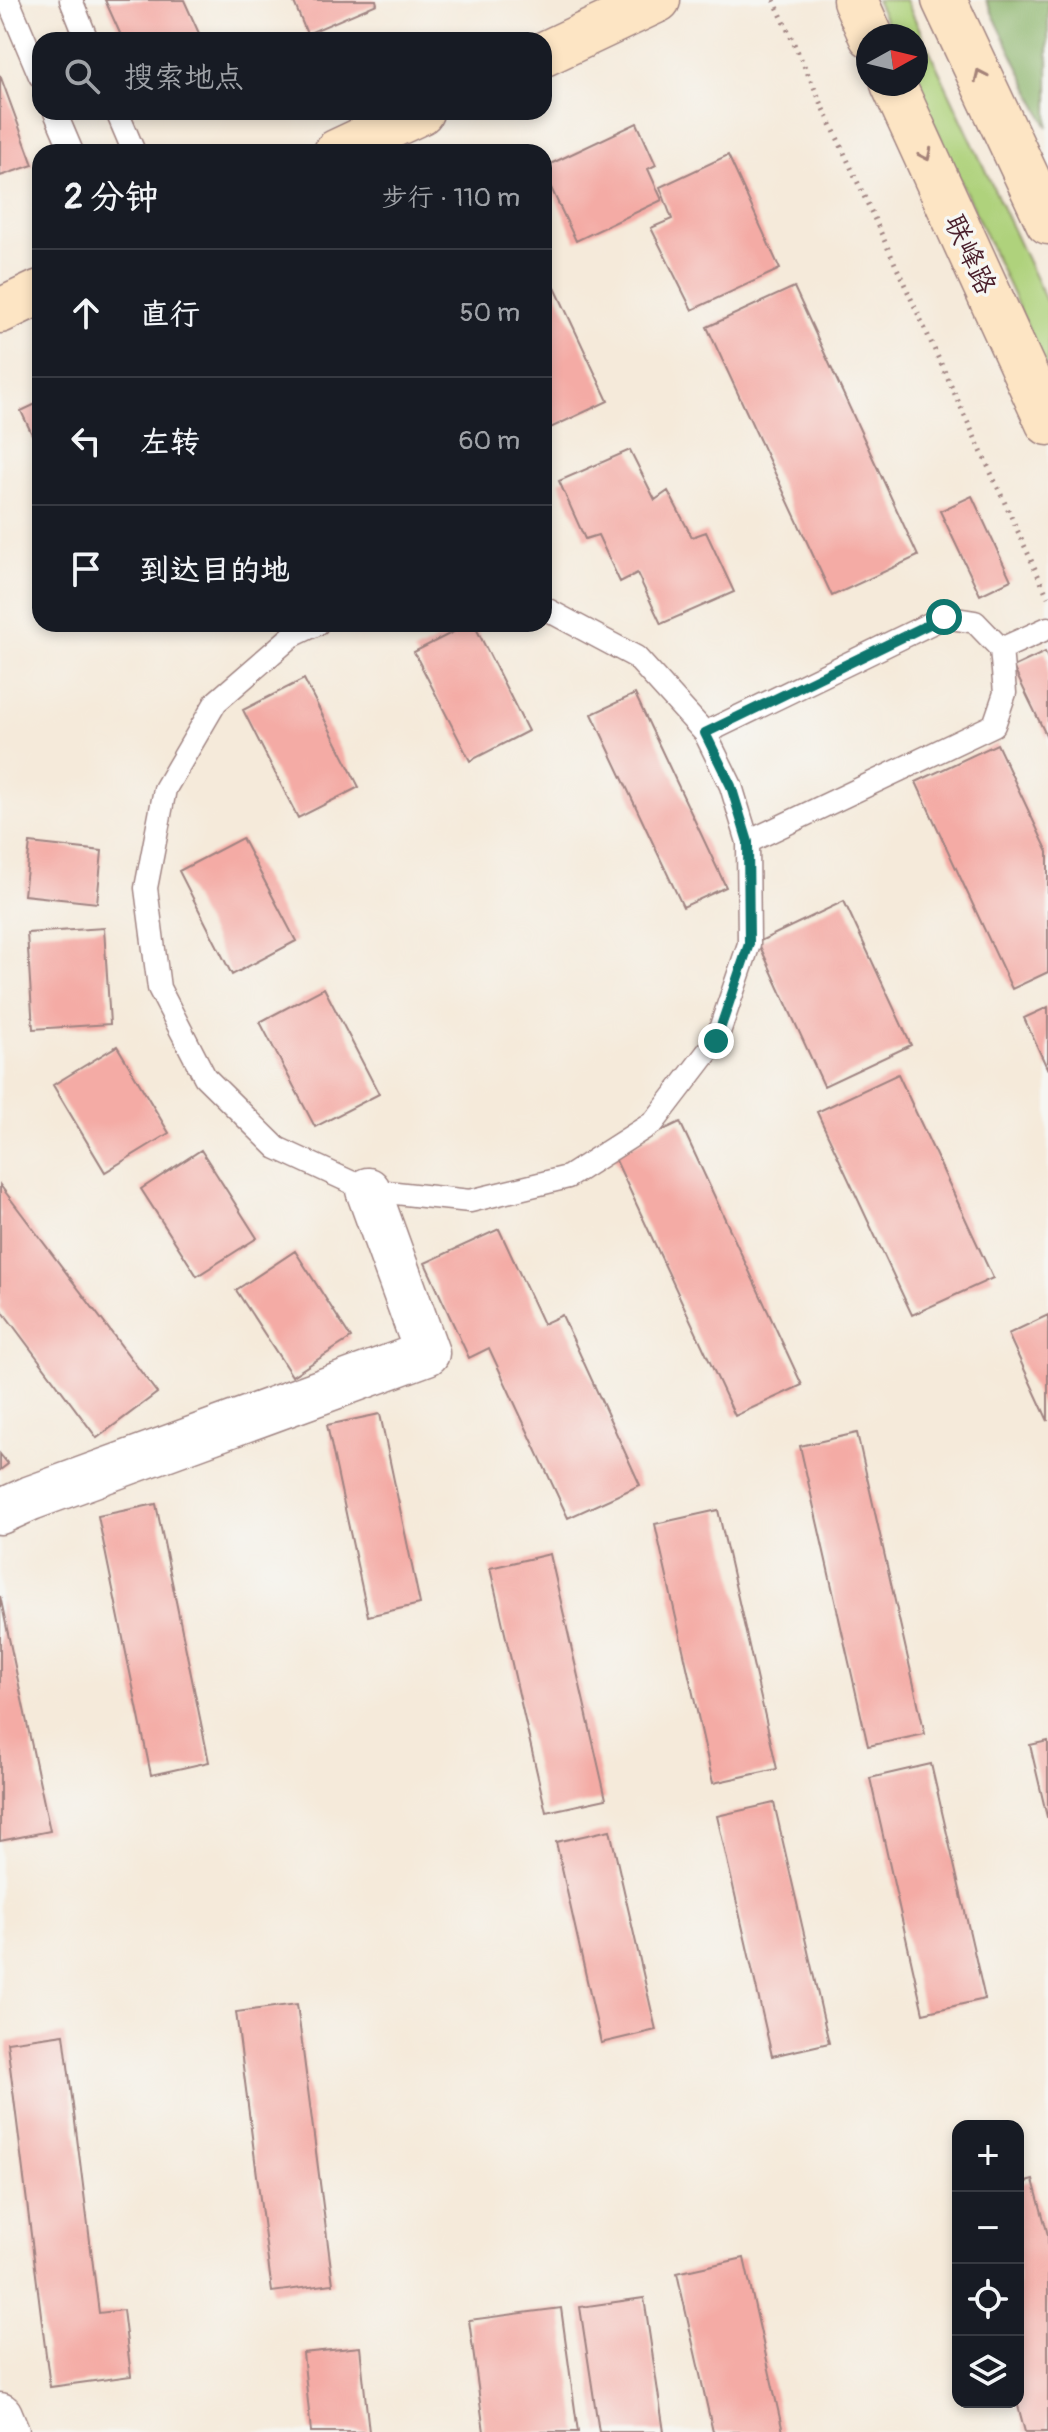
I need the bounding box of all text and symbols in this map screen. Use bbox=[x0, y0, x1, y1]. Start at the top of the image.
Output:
north arrow bbox=[856, 24, 928, 96]
search box bbox=[32, 32, 552, 120]
icon: search bbox=[60, 54, 104, 98]
text: 搜索地点 bbox=[124, 59, 244, 96]
one-way arrow bbox=[973, 69, 989, 84]
one-way arrow bbox=[916, 147, 932, 161]
text: 2 分钟 bbox=[64, 176, 158, 219]
text: 步行 · 110 m bbox=[381, 182, 520, 214]
street label: 联峰路 bbox=[936, 209, 1003, 300]
icon: ahead bbox=[64, 291, 108, 335]
text: 直行 bbox=[140, 296, 200, 333]
text: 50 m bbox=[459, 297, 520, 329]
icon: left bbox=[64, 419, 108, 463]
text: 左转 bbox=[140, 424, 200, 461]
text: 60 m bbox=[458, 425, 520, 457]
icon: arrive bbox=[64, 547, 108, 591]
text: 到达目的地 bbox=[140, 552, 290, 589]
route start bbox=[926, 599, 962, 635]
route end bbox=[698, 1023, 734, 1059]
map controls bbox=[952, 2120, 1024, 2408]
button: + bbox=[952, 2120, 1024, 2192]
button: − bbox=[952, 2192, 1024, 2264]
button: locate bbox=[952, 2264, 1024, 2336]
button: layers bbox=[952, 2336, 1024, 2408]

